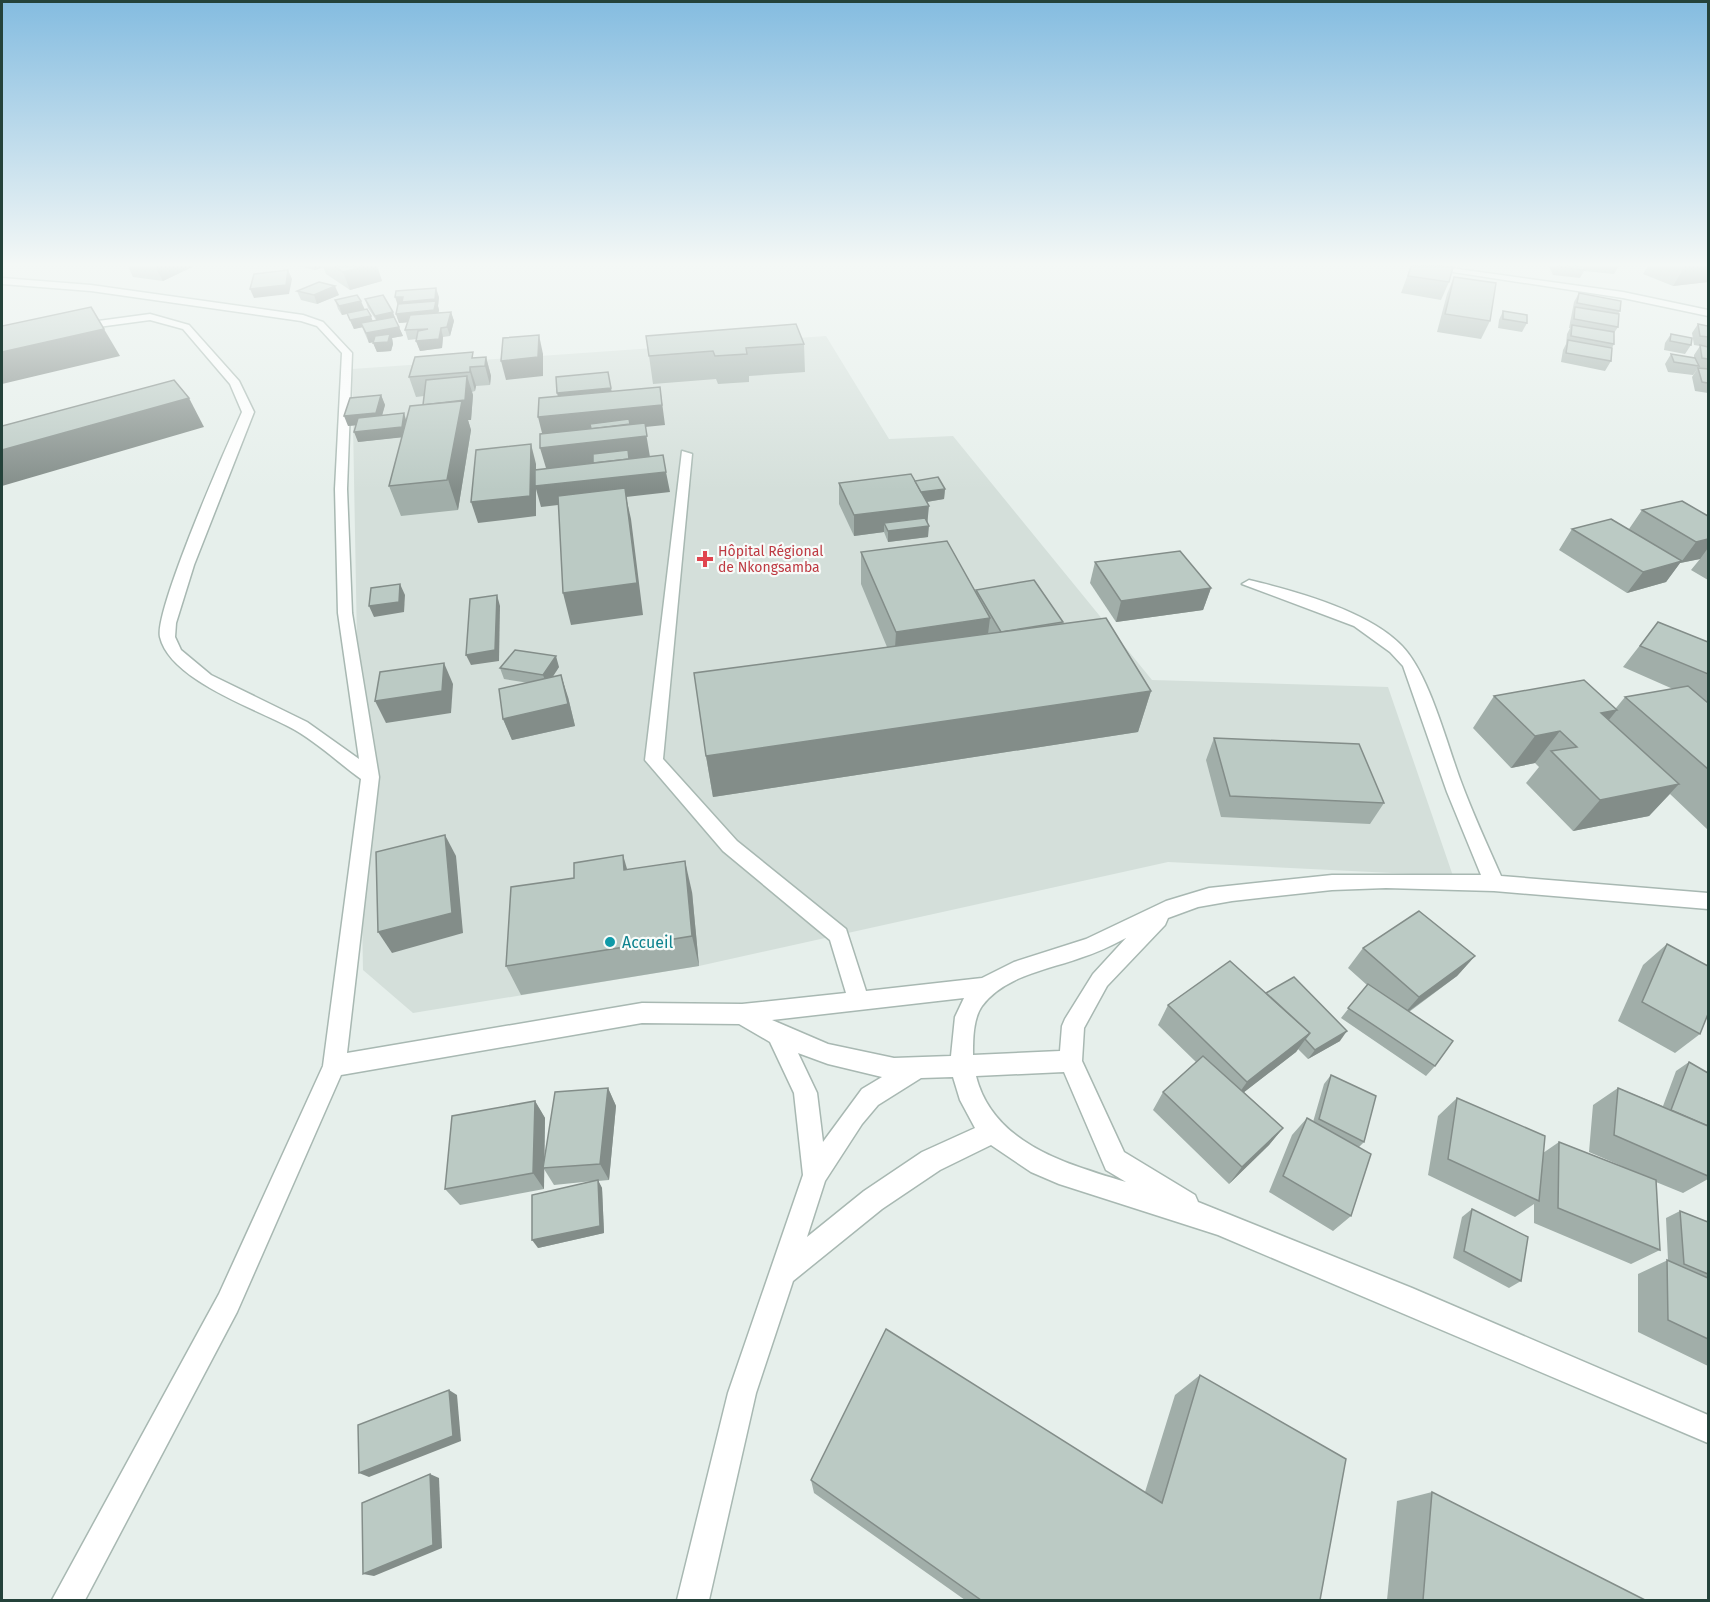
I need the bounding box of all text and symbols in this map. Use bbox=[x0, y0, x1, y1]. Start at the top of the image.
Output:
place label: Hôpital Régional de Nkongsamba bbox=[718, 543, 823, 576]
marker: Hôpital Régional de Nkongsamba bbox=[696, 550, 714, 568]
place label: Accueil bbox=[622, 933, 674, 952]
marker: Accueil bbox=[603, 935, 617, 949]

